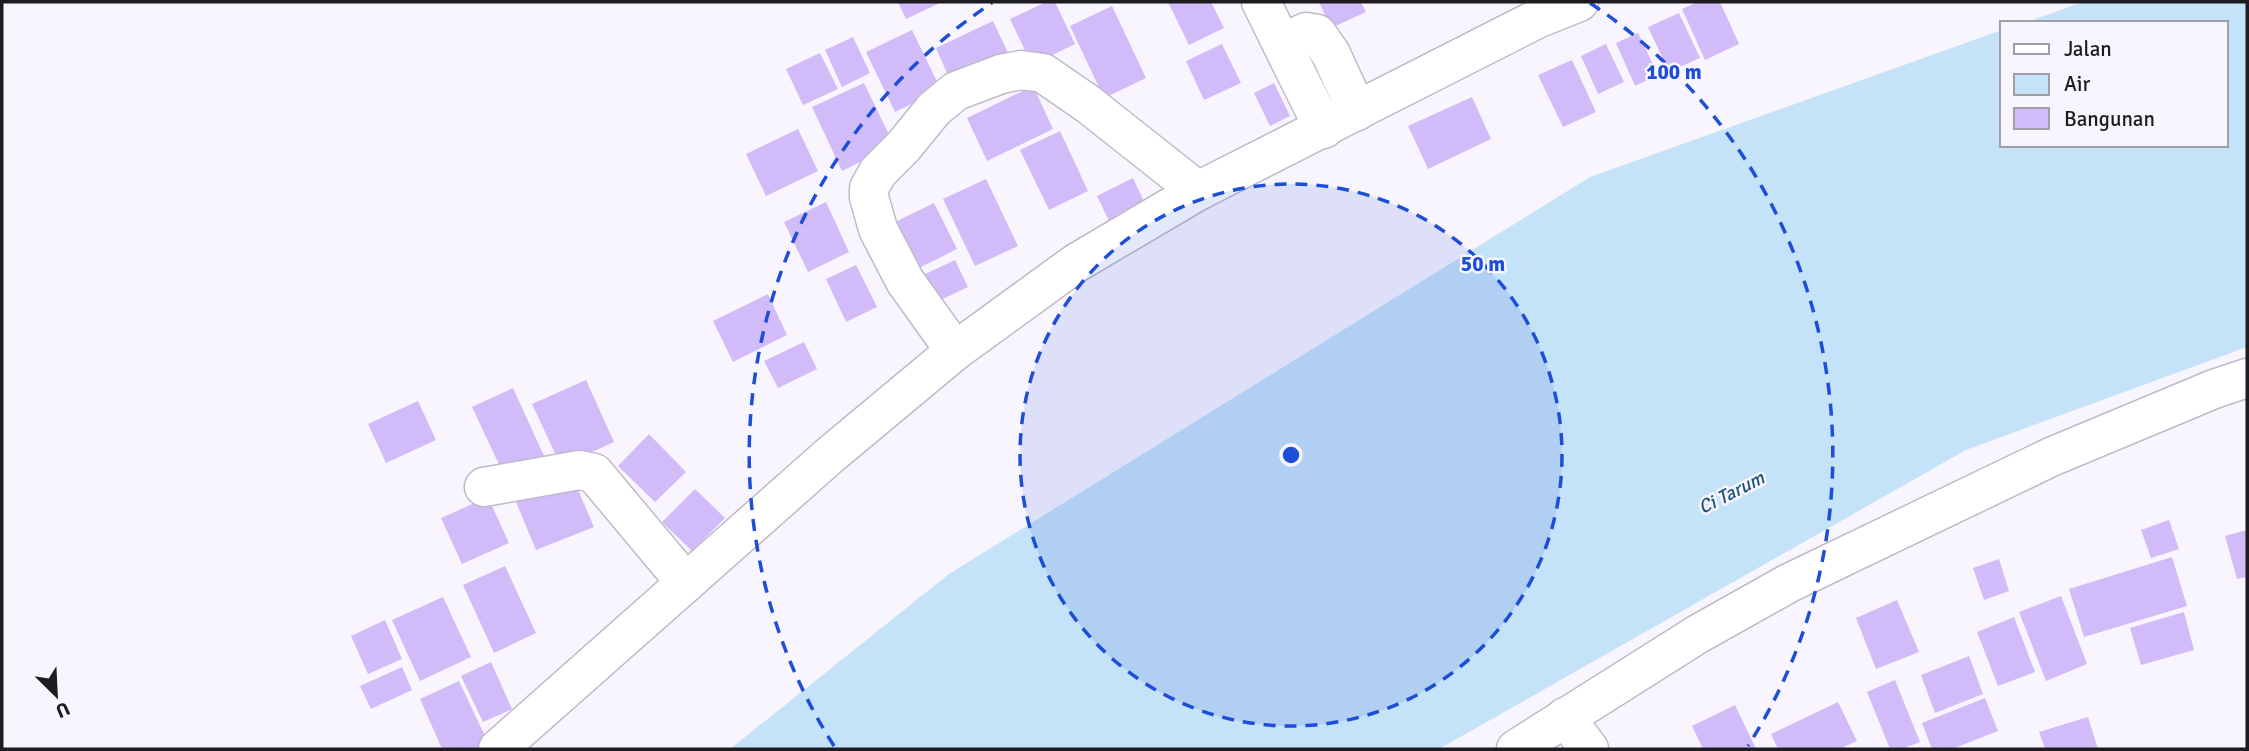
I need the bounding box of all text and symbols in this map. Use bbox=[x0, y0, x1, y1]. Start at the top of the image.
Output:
legend bbox=[2000, 21, 2228, 147]
text: Jalan bbox=[2064, 36, 2112, 62]
text: 100 m bbox=[1646, 59, 1702, 85]
text: Air bbox=[2064, 71, 2091, 97]
text: Bangunan bbox=[2064, 106, 2155, 132]
text: 50 m bbox=[1461, 251, 1505, 277]
centre of rings bbox=[1279, 443, 1303, 467]
water label: Ci Tarum bbox=[1694, 466, 1769, 520]
north arrow bbox=[21, 660, 91, 730]
text: U bbox=[52, 696, 73, 723]

